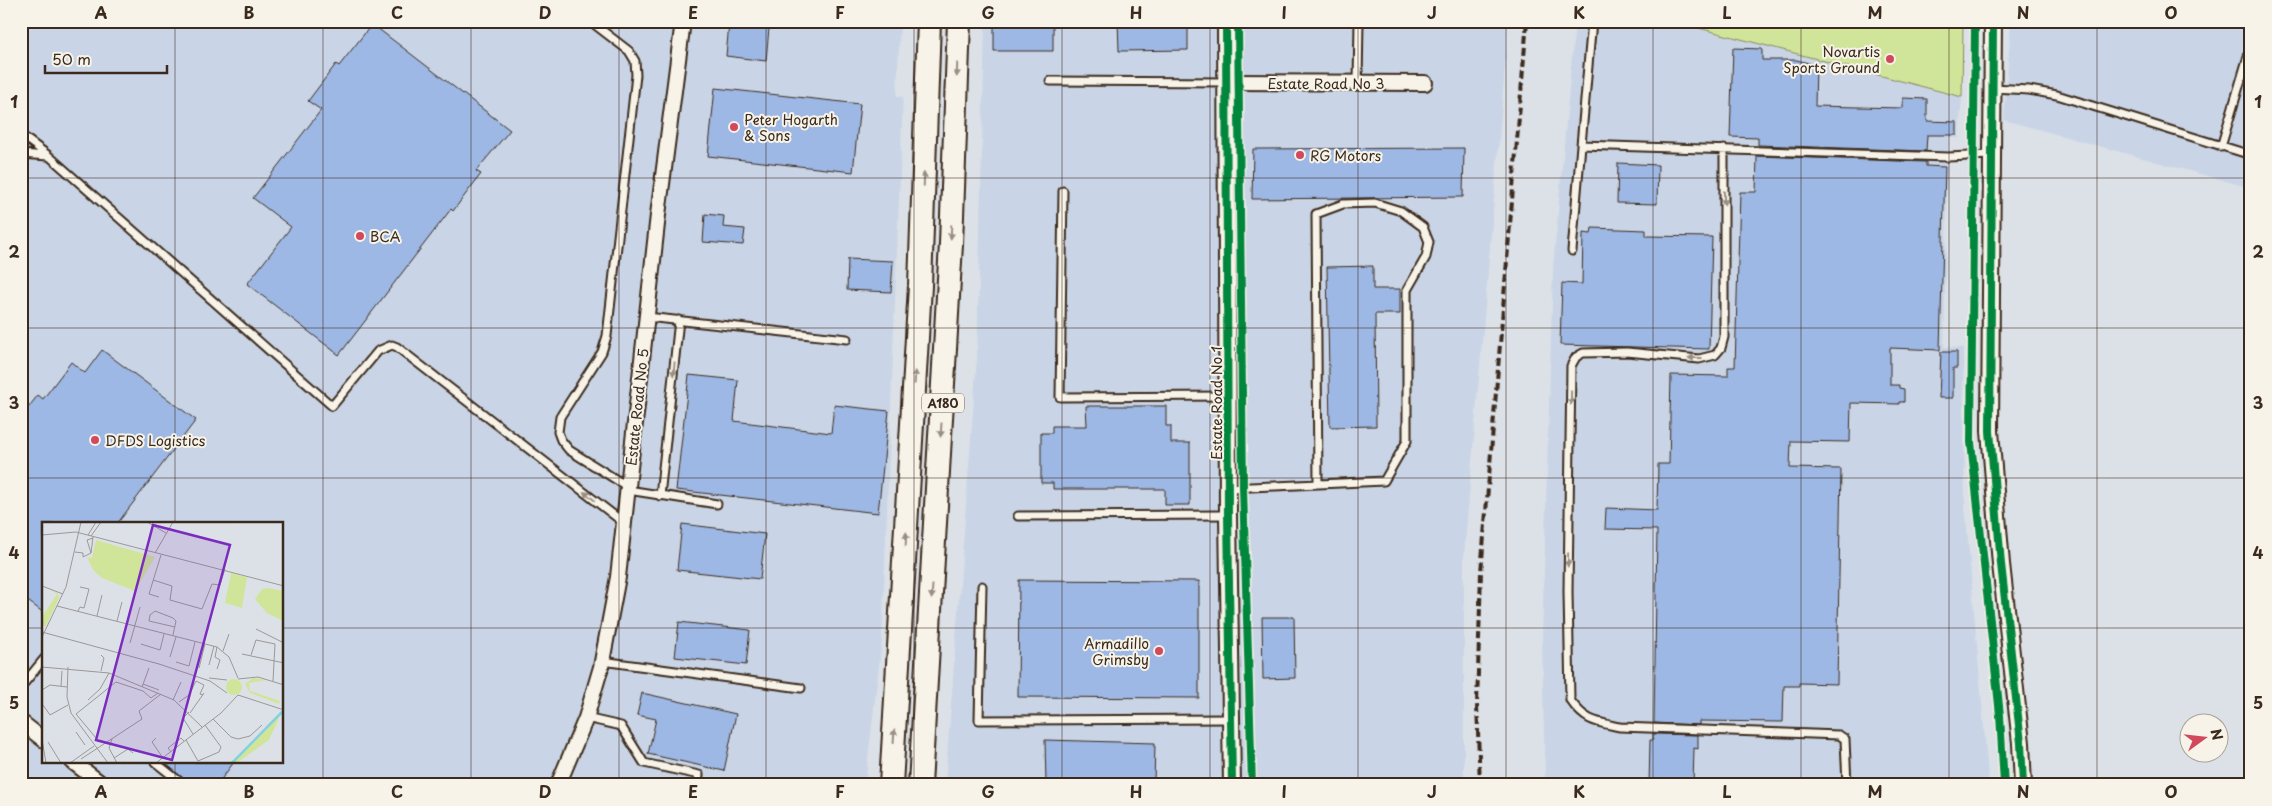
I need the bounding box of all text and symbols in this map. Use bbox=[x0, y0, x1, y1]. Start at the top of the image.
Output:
text: A bbox=[95, 0, 108, 24]
text: B bbox=[244, 0, 255, 24]
text: C bbox=[391, 0, 403, 24]
text: D bbox=[539, 0, 551, 24]
text: E bbox=[688, 0, 698, 24]
text: F bbox=[835, 0, 845, 24]
text: G bbox=[981, 0, 995, 24]
text: H bbox=[1130, 0, 1142, 24]
text: I bbox=[1281, 0, 1287, 24]
text: J bbox=[1427, 0, 1437, 24]
text: K bbox=[1573, 0, 1585, 24]
text: L bbox=[1722, 0, 1732, 24]
text: M bbox=[1867, 0, 1883, 24]
text: N bbox=[2017, 0, 2029, 24]
text: O bbox=[2165, 0, 2178, 24]
place label: Novartis Sports Ground bbox=[1783, 41, 1880, 78]
scale bar bbox=[45, 42, 168, 74]
text: 50 m bbox=[52, 47, 91, 70]
marker: Novartis Sports Ground bbox=[1884, 53, 1896, 65]
one-way arrow bbox=[953, 62, 961, 78]
street label: Estate Road No 3 bbox=[1267, 73, 1385, 94]
text: 1 bbox=[10, 89, 18, 113]
text: 1 bbox=[2254, 89, 2262, 113]
place label: Peter Hogarth & Sons bbox=[744, 109, 838, 146]
marker: Peter Hogarth & Sons bbox=[728, 121, 740, 133]
place label: RG Motors bbox=[1310, 145, 1381, 166]
marker: RG Motors bbox=[1294, 149, 1306, 161]
one-way arrow bbox=[921, 171, 929, 187]
one-way arrow bbox=[1720, 190, 1728, 206]
one-way arrow bbox=[947, 225, 955, 241]
place label: BCA bbox=[370, 226, 401, 247]
marker: BCA bbox=[354, 230, 366, 242]
text: 2 bbox=[8, 239, 20, 263]
text: 2 bbox=[2252, 239, 2264, 263]
street label: Estate Road No 1 bbox=[1206, 346, 1227, 460]
street label: Estate Road No 5 bbox=[620, 347, 654, 467]
one-way arrow bbox=[1687, 354, 1703, 362]
one-way arrow bbox=[670, 361, 678, 377]
one-way arrow bbox=[911, 368, 919, 384]
text: 3 bbox=[9, 390, 19, 414]
one-way arrow bbox=[1566, 390, 1574, 406]
text: 3 bbox=[2253, 390, 2263, 414]
road number: A180 bbox=[922, 393, 964, 412]
one-way arrow bbox=[937, 422, 945, 438]
place label: DFDS Logistics bbox=[105, 430, 206, 451]
marker: DFDS Logistics bbox=[89, 434, 101, 446]
one-way arrow bbox=[583, 491, 596, 502]
inset map bbox=[42, 522, 284, 764]
one-way arrow bbox=[902, 531, 910, 547]
text: 4 bbox=[9, 540, 20, 564]
text: 4 bbox=[2253, 540, 2264, 564]
one-way arrow bbox=[1564, 552, 1572, 568]
one-way arrow bbox=[927, 584, 935, 600]
place label: Armadillo Grimsby bbox=[1084, 633, 1149, 670]
marker: Armadillo Grimsby bbox=[1153, 645, 1165, 657]
text: 5 bbox=[9, 690, 19, 714]
text: 5 bbox=[2253, 690, 2263, 714]
north arrow bbox=[2180, 714, 2230, 764]
text: N bbox=[2205, 726, 2229, 743]
one-way arrow bbox=[890, 728, 898, 744]
text: A bbox=[95, 779, 108, 803]
text: B bbox=[244, 779, 255, 803]
text: C bbox=[391, 779, 403, 803]
text: D bbox=[539, 779, 551, 803]
text: E bbox=[688, 779, 698, 803]
text: F bbox=[835, 779, 845, 803]
text: G bbox=[981, 779, 995, 803]
text: H bbox=[1130, 779, 1142, 803]
text: I bbox=[1281, 779, 1287, 803]
text: J bbox=[1427, 779, 1437, 803]
text: K bbox=[1573, 779, 1585, 803]
text: L bbox=[1722, 779, 1732, 803]
text: M bbox=[1867, 779, 1883, 803]
text: N bbox=[2017, 779, 2029, 803]
text: O bbox=[2165, 779, 2178, 803]

